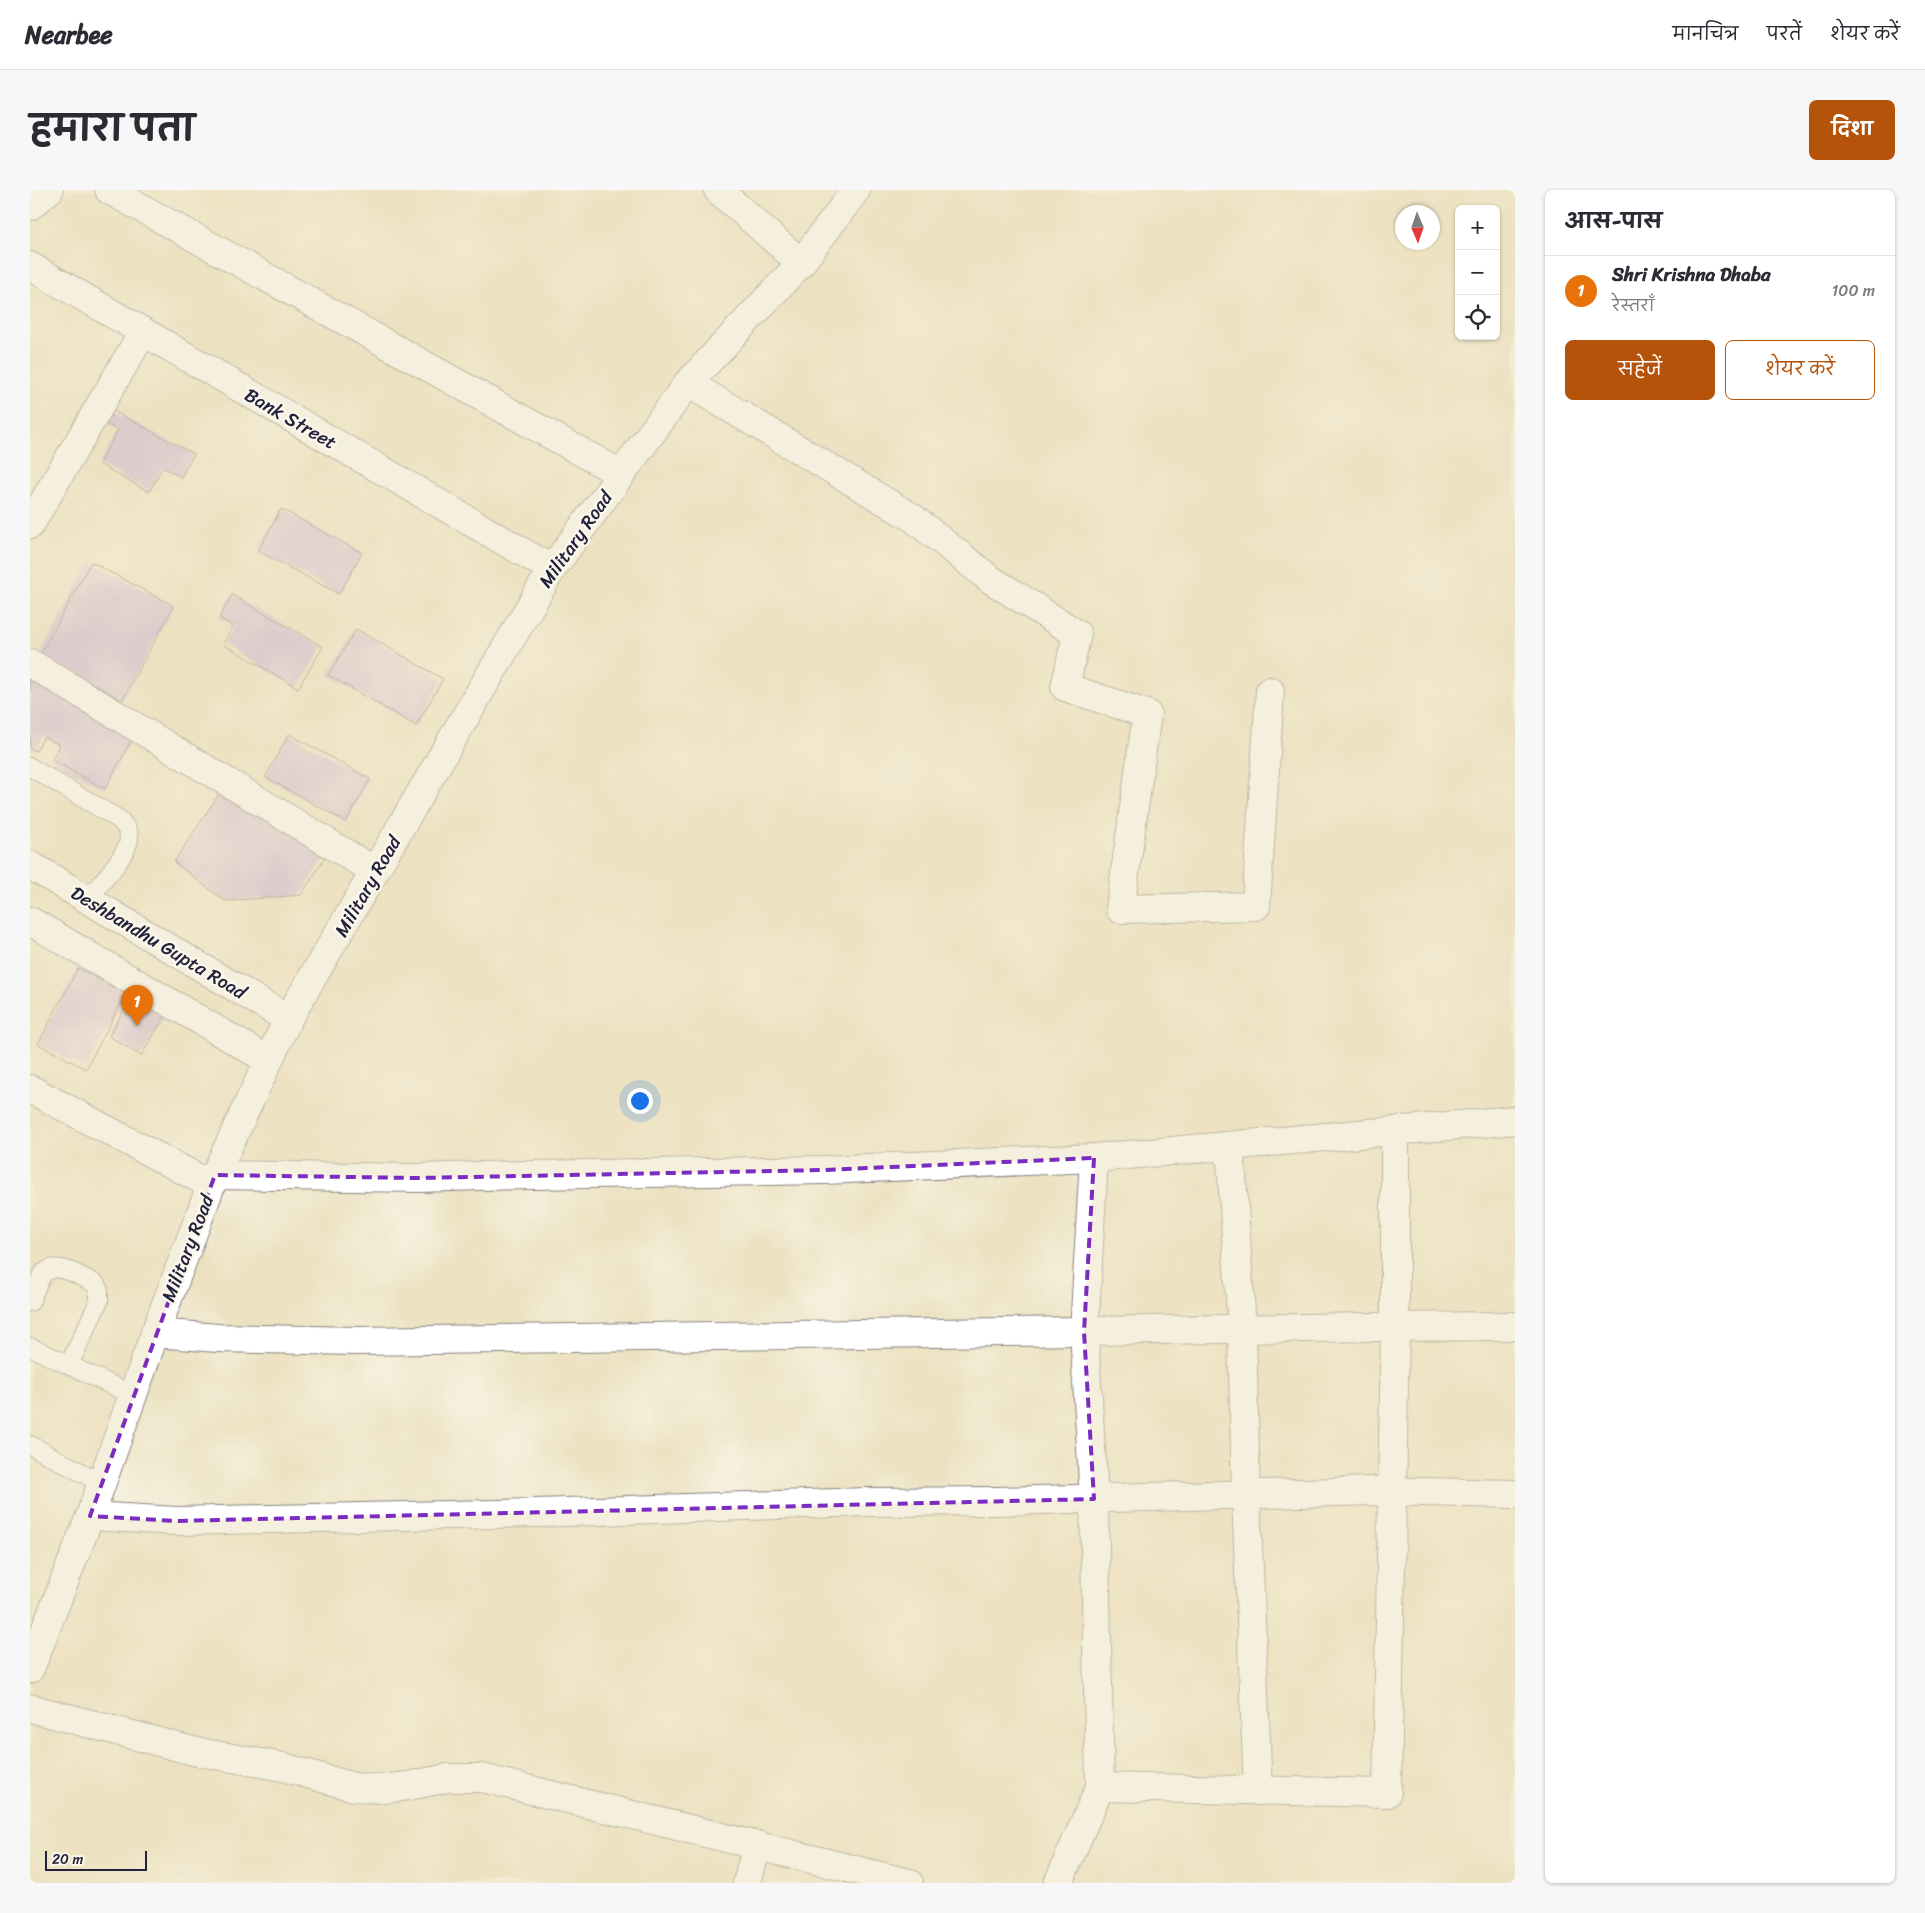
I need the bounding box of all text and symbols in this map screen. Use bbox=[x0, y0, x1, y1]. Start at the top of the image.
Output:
text: Nearbee bbox=[25, 14, 113, 56]
text: मानचित्र bbox=[1672, 18, 1739, 50]
text: परतें bbox=[1767, 18, 1802, 50]
text: शेयर करें bbox=[1830, 18, 1900, 50]
text: हमारा पता bbox=[30, 97, 195, 159]
button: दिशा bbox=[1809, 100, 1895, 160]
text: आस-पास bbox=[1565, 202, 1662, 240]
north arrow bbox=[1395, 205, 1440, 250]
map controls bbox=[1455, 205, 1500, 340]
button: + bbox=[1455, 205, 1500, 250]
button: − bbox=[1455, 250, 1500, 295]
text: Shri Krishna Dhaba bbox=[1612, 258, 1770, 291]
text: 1 bbox=[1578, 276, 1584, 305]
text: 100 m bbox=[1831, 276, 1875, 305]
text: रेस्तराँ bbox=[1612, 291, 1655, 320]
button: locate bbox=[1455, 295, 1500, 340]
button: सहेजें bbox=[1565, 340, 1715, 400]
button: शेयर करें bbox=[1725, 340, 1875, 400]
street label: Bank Street bbox=[238, 379, 343, 458]
street label: Military Road bbox=[530, 483, 622, 595]
street label: Military Road bbox=[325, 828, 410, 943]
street label: Deshbandhu Gupta Road bbox=[64, 877, 255, 1009]
pin: 1 bbox=[121, 985, 153, 1026]
your location bbox=[627, 1088, 653, 1114]
street label: Military Road bbox=[152, 1189, 223, 1307]
text: 20 m bbox=[52, 1847, 83, 1872]
scale bar bbox=[45, 1848, 148, 1871]

